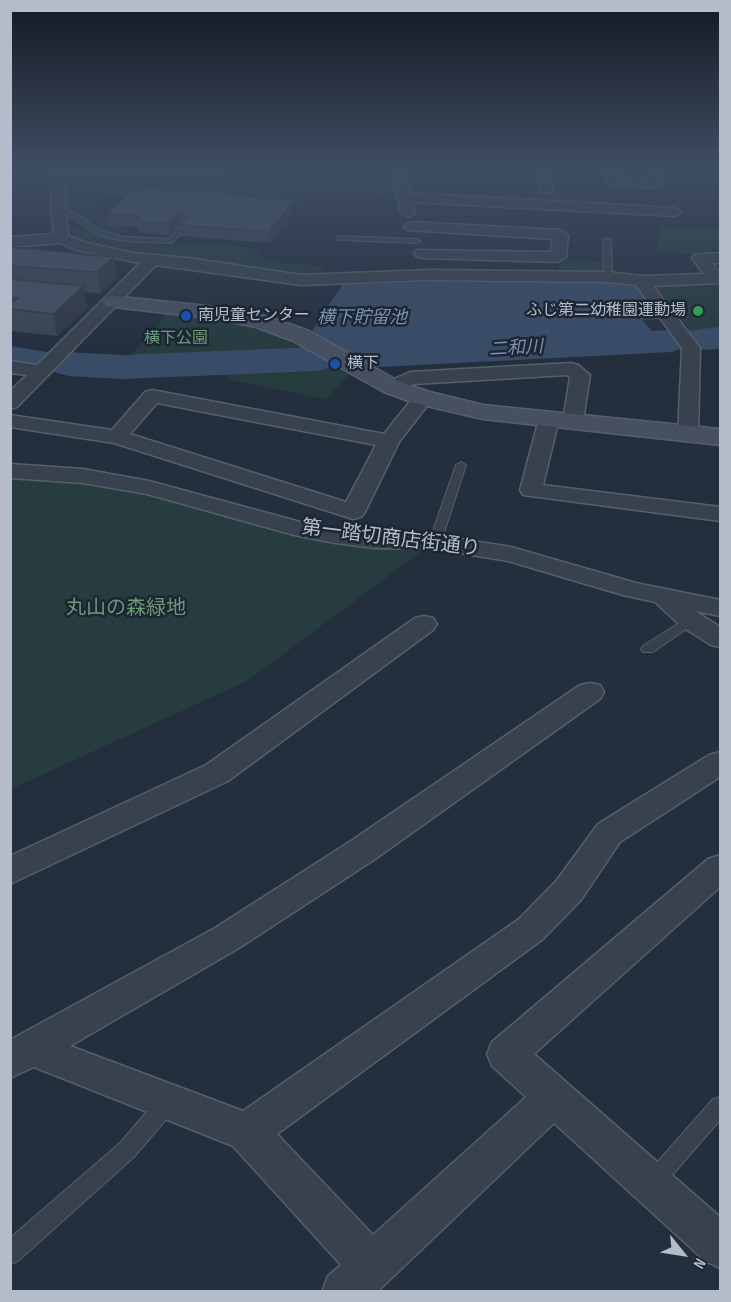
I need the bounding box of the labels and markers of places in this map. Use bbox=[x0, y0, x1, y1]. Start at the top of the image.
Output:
place label: ふじ第二幼稚園運動場 bbox=[526, 301, 686, 321]
marker: ふじ第二幼稚園運動場 bbox=[691, 304, 705, 318]
place label: 南児童センター bbox=[198, 306, 310, 326]
marker: 南児童センター bbox=[179, 309, 193, 323]
place label: 横下 bbox=[347, 354, 379, 374]
marker: 横下 bbox=[328, 357, 342, 371]

